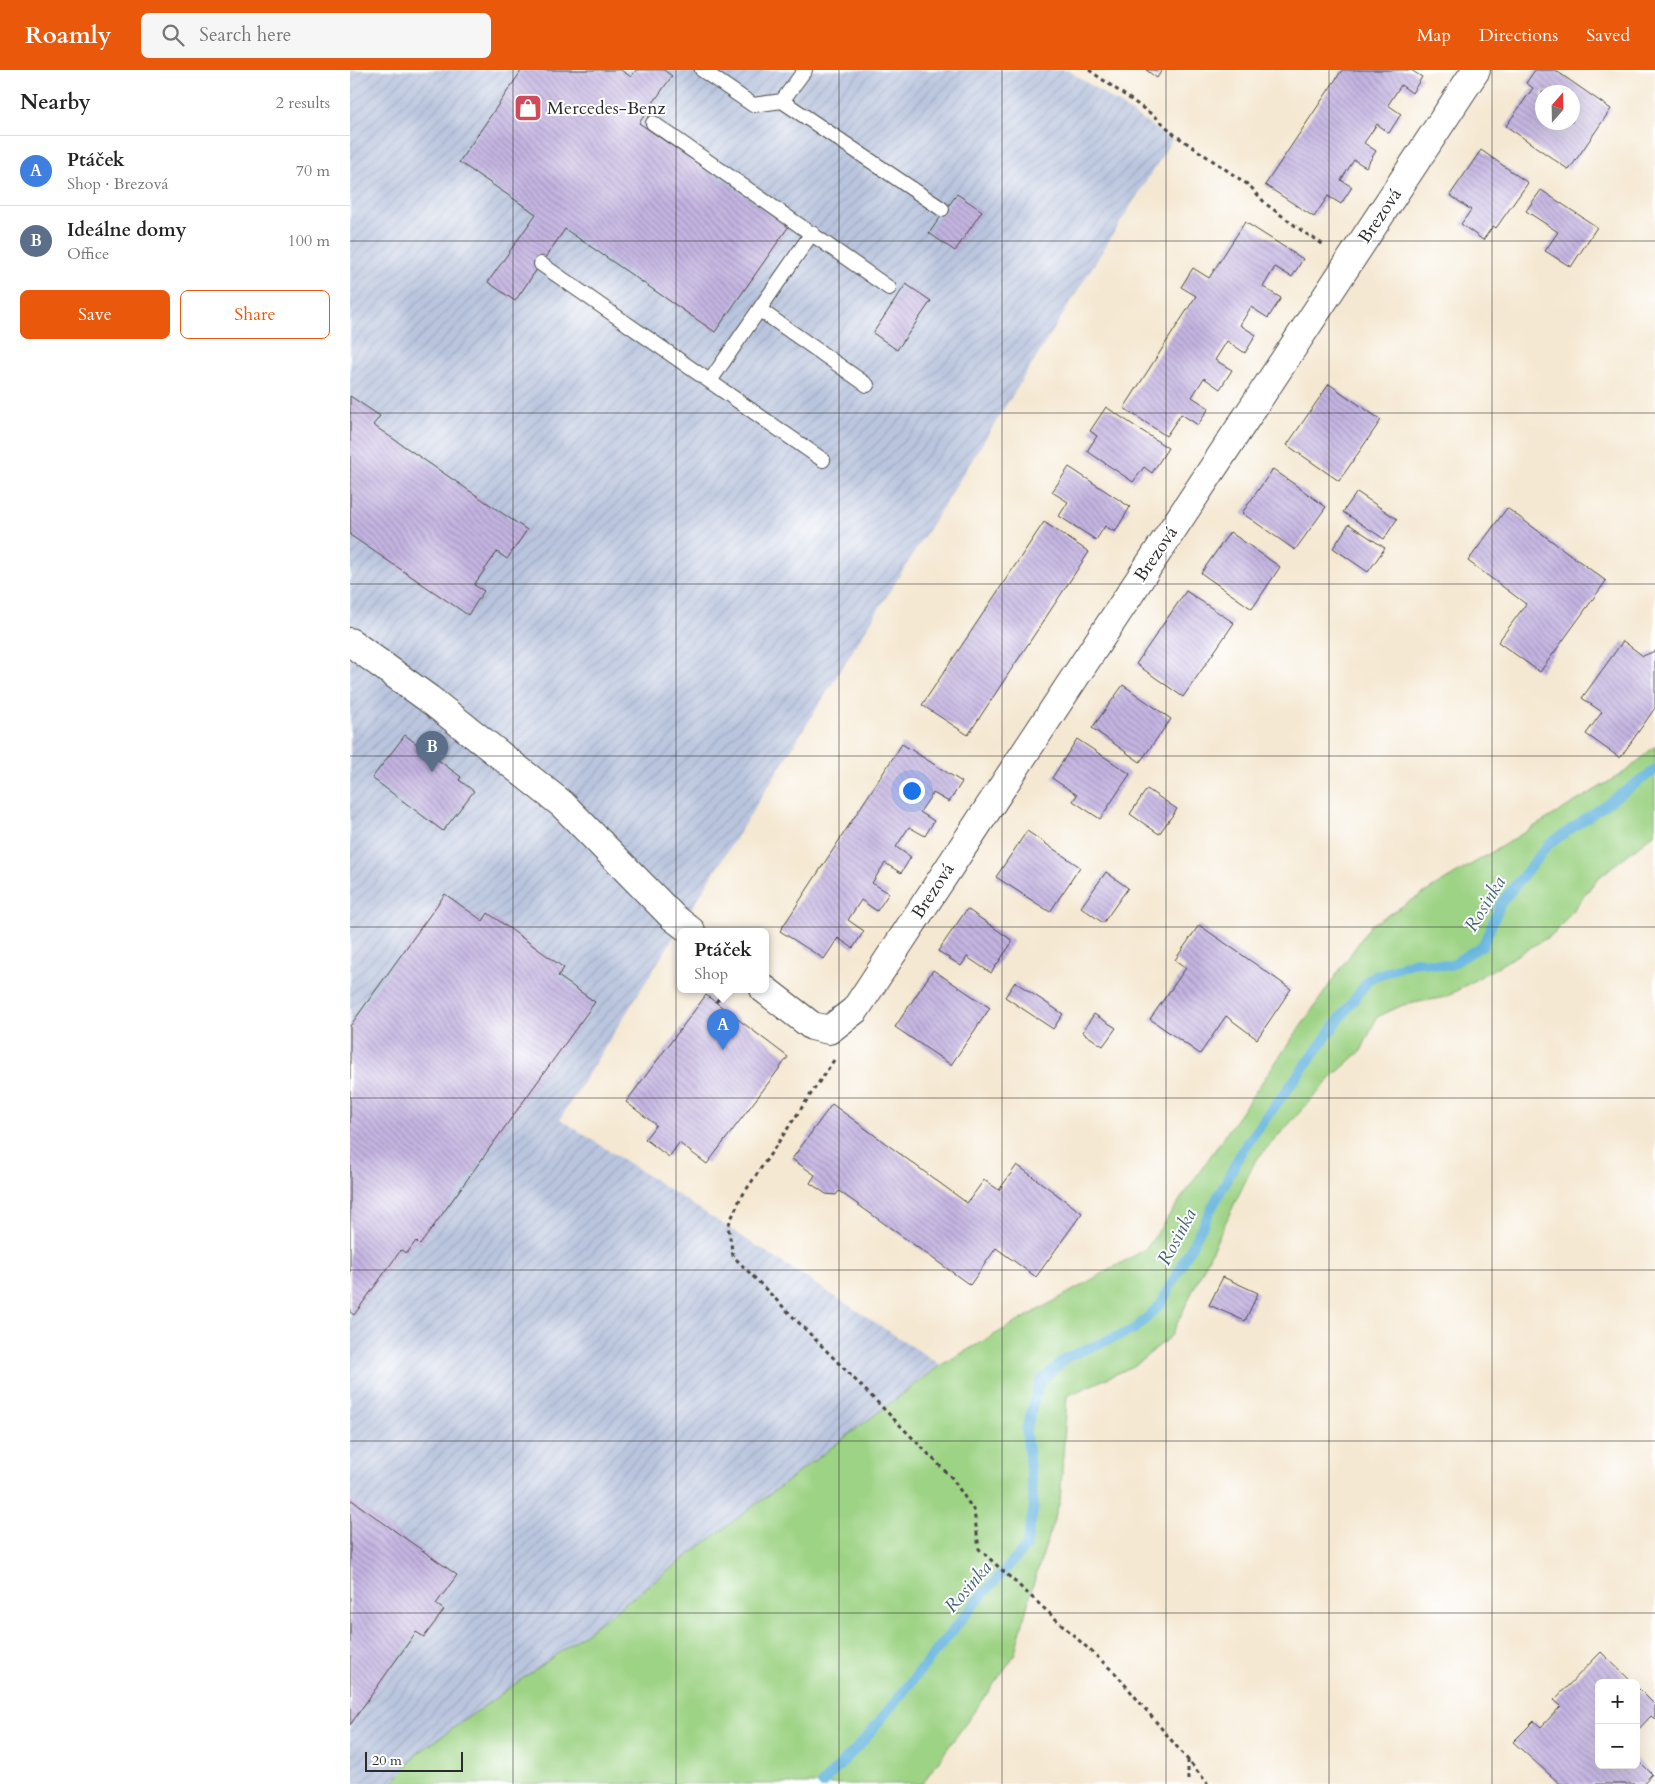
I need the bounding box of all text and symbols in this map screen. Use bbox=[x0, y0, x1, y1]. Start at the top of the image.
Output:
search box bbox=[141, 13, 491, 58]
text: Roamly bbox=[25, 19, 111, 52]
icon: search bbox=[159, 21, 187, 49]
text: Search here bbox=[199, 22, 291, 48]
text: Map bbox=[1417, 23, 1451, 48]
text: Directions bbox=[1479, 23, 1558, 48]
text: Saved bbox=[1586, 23, 1630, 48]
north arrow bbox=[1535, 85, 1580, 130]
text: Nearby bbox=[20, 88, 91, 117]
text: 2 results bbox=[276, 92, 330, 114]
shop icon: Mercedes-Benz bbox=[513, 93, 543, 123]
place label: Mercedes-Benz bbox=[547, 96, 666, 121]
text: Ptáček bbox=[67, 147, 125, 173]
text: A bbox=[30, 160, 42, 182]
text: 70 m bbox=[296, 160, 330, 182]
text: Shop · Brezová bbox=[67, 173, 168, 195]
street label: Brezová bbox=[1352, 183, 1408, 249]
text: Ideálne domy bbox=[67, 217, 186, 243]
text: B bbox=[30, 230, 42, 252]
text: 100 m bbox=[288, 230, 330, 252]
text: Office bbox=[67, 243, 109, 265]
button: Save bbox=[20, 290, 170, 339]
button: Share bbox=[180, 290, 330, 339]
street label: Brezová bbox=[1128, 521, 1184, 587]
pin: B bbox=[416, 731, 448, 772]
your location bbox=[899, 778, 925, 804]
street label: Brezová bbox=[906, 858, 960, 924]
water label: Rosinka bbox=[1458, 871, 1512, 937]
popup bbox=[677, 928, 769, 993]
text: Ptáček bbox=[694, 937, 752, 963]
text: Shop bbox=[694, 963, 728, 985]
pin: A bbox=[707, 1009, 739, 1050]
water label: Rosinka bbox=[1151, 1204, 1203, 1270]
water label: Rosinka bbox=[938, 1555, 998, 1618]
map controls bbox=[1595, 1679, 1640, 1769]
button: + bbox=[1595, 1679, 1640, 1724]
button: − bbox=[1595, 1724, 1640, 1769]
scale bar bbox=[365, 1749, 462, 1772]
text: 20 m bbox=[372, 1751, 402, 1770]

